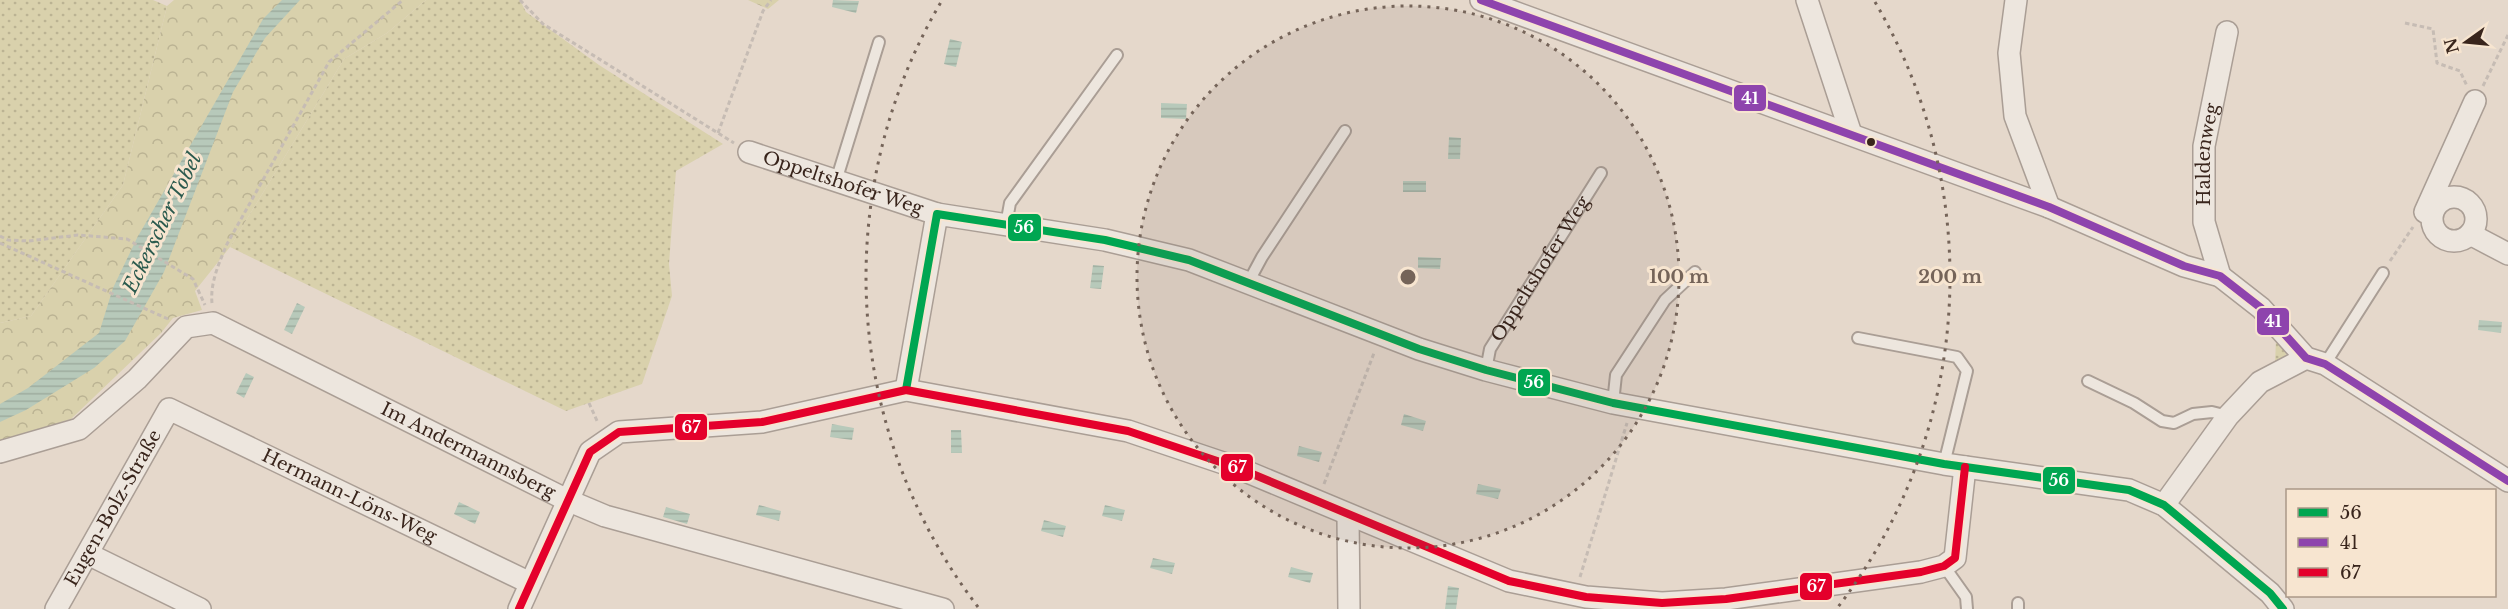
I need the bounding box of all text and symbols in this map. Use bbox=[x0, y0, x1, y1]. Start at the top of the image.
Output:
north arrow bbox=[2436, 12, 2496, 72]
text: N bbox=[2440, 36, 2463, 56]
line badge: 41 bbox=[1733, 84, 1767, 112]
text: 41 bbox=[1741, 88, 1759, 108]
street label: Haldenweg bbox=[2192, 101, 2223, 206]
unlabelled marker bbox=[1865, 136, 1877, 148]
street label: Oppeltshofer Weg bbox=[760, 146, 926, 220]
water label: Eckerscher Tobel bbox=[117, 148, 207, 298]
street label: Oppeltshofer Weg bbox=[1486, 192, 1595, 346]
line badge: 56 bbox=[1007, 213, 1042, 242]
text: 56 bbox=[1014, 217, 1034, 237]
text: 100 m bbox=[1649, 266, 1709, 288]
text: 200 m bbox=[1918, 266, 1982, 288]
centre of rings bbox=[1398, 267, 1418, 287]
line badge: 41 bbox=[2256, 307, 2290, 336]
text: 41 bbox=[2264, 311, 2282, 331]
line badge: 56 bbox=[1517, 368, 1551, 397]
text: 56 bbox=[1524, 372, 1544, 392]
street label: Im Andermannsberg bbox=[377, 398, 559, 504]
line badge: 67 bbox=[674, 413, 708, 441]
text: 67 bbox=[681, 417, 701, 437]
street label: Eugen-Bolz-Straße bbox=[60, 426, 166, 590]
street label: Hermann-Löns-Weg bbox=[258, 445, 441, 548]
line badge: 67 bbox=[1220, 453, 1254, 482]
text: 67 bbox=[1227, 457, 1247, 477]
line badge: 56 bbox=[2042, 466, 2076, 495]
text: 56 bbox=[2049, 470, 2069, 490]
legend bbox=[2286, 489, 2496, 597]
text: 56 bbox=[2340, 502, 2362, 524]
text: 41 bbox=[2340, 532, 2359, 554]
text: 67 bbox=[2340, 562, 2362, 584]
line badge: 67 bbox=[1799, 572, 1833, 601]
text: 67 bbox=[1806, 576, 1826, 596]

